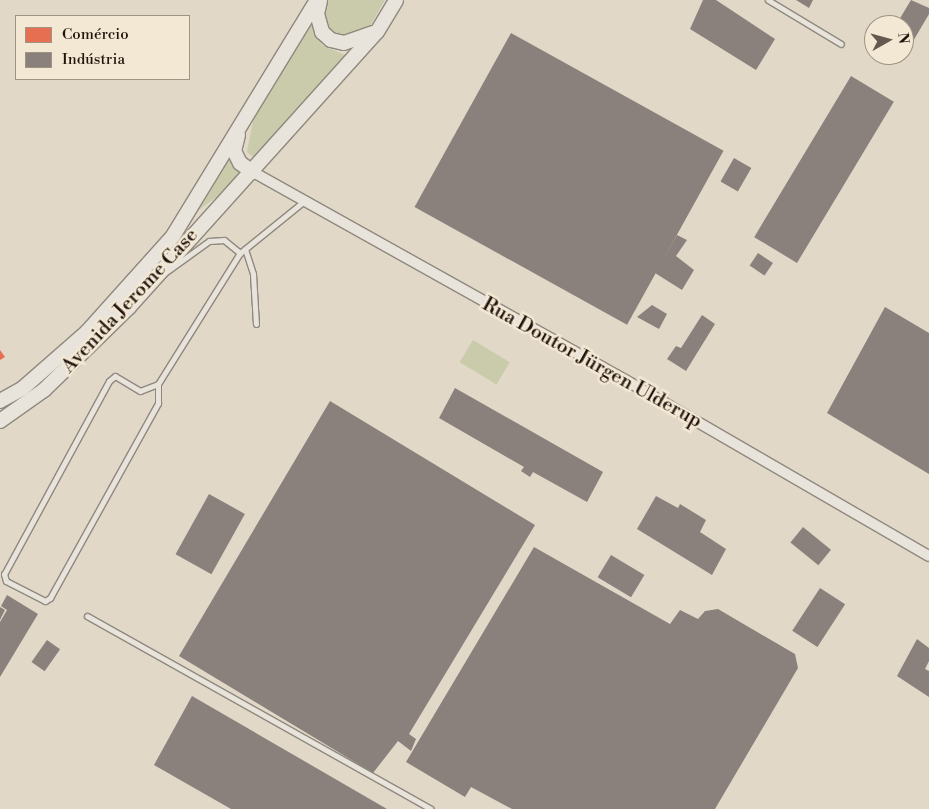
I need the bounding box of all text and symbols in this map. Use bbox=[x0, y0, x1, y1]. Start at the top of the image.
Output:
legend bbox=[15, 15, 190, 80]
north arrow bbox=[864, 15, 914, 65]
text: Comércio bbox=[62, 25, 129, 44]
text: N bbox=[893, 32, 913, 45]
text: Indústria bbox=[62, 50, 125, 69]
street label: Avenida Jerome Case bbox=[57, 224, 203, 378]
street label: Rua Doutor Jürgen Ulderup bbox=[478, 293, 706, 433]

